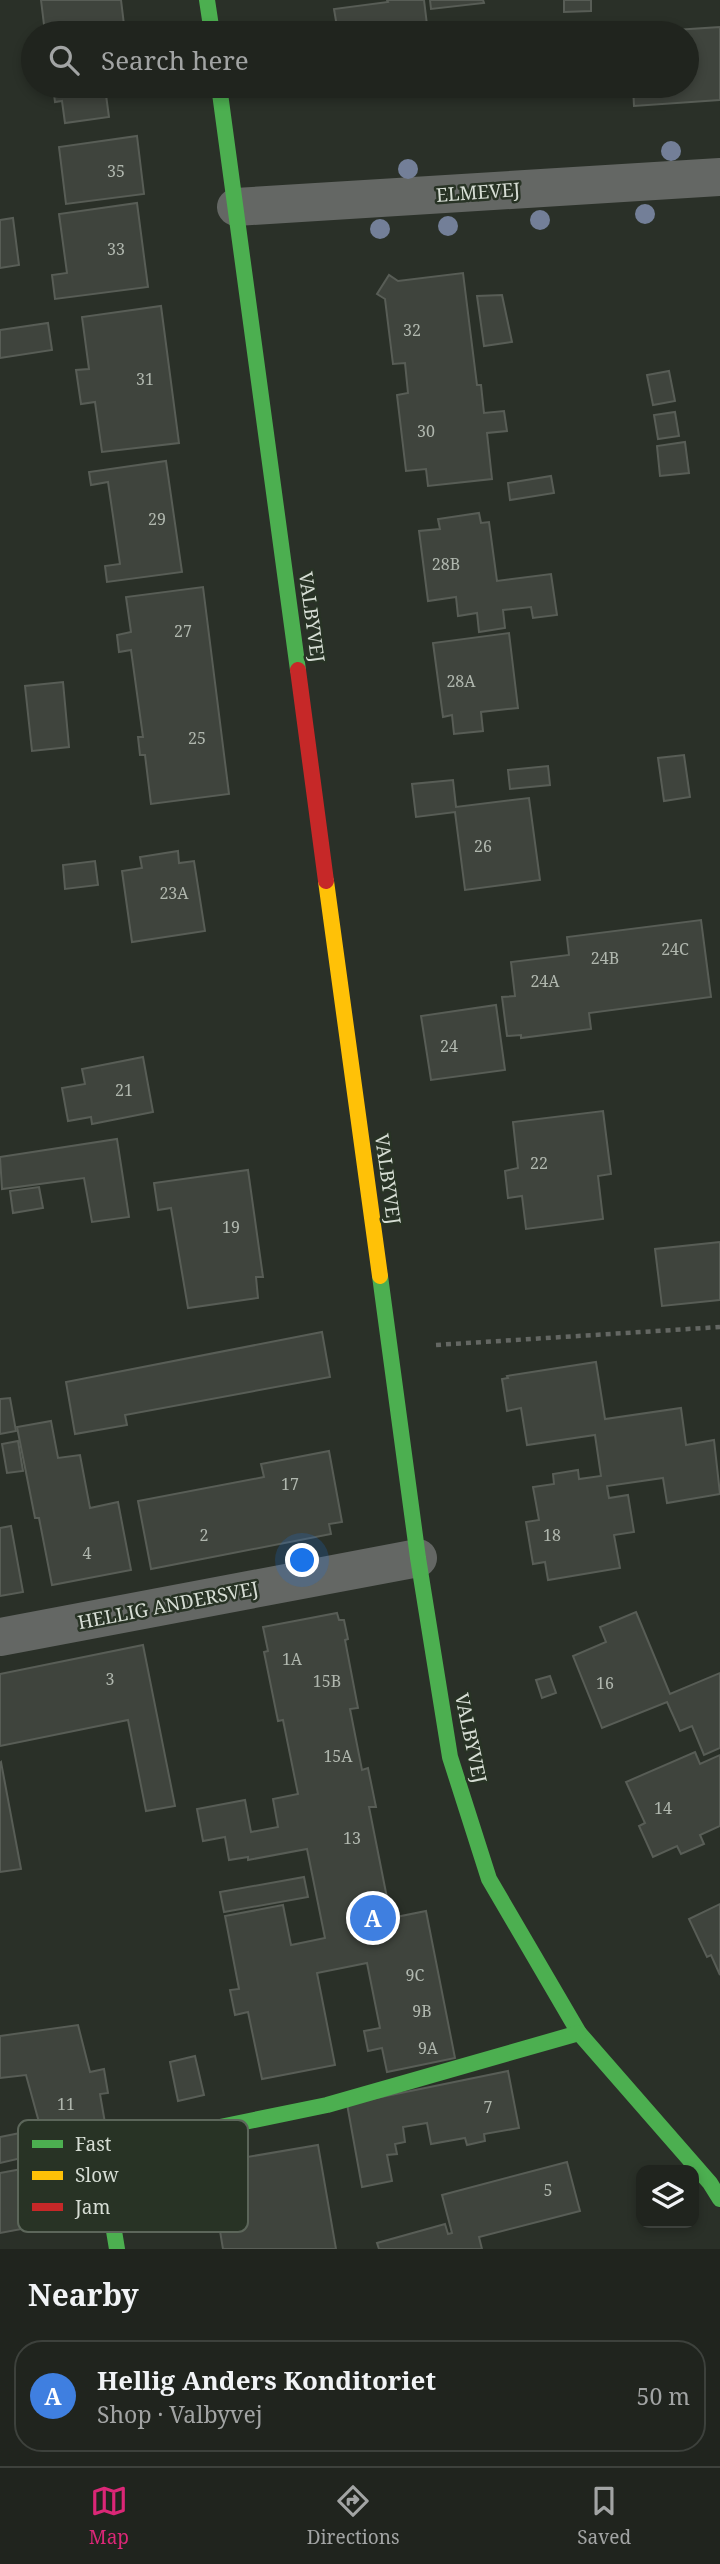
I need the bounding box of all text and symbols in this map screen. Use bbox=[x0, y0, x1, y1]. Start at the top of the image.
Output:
search box bbox=[21, 21, 699, 98]
icon: search bbox=[45, 41, 83, 79]
text: Search here bbox=[101, 42, 249, 78]
house number: 35 bbox=[107, 160, 125, 182]
street label: ELMEVEJ bbox=[435, 176, 521, 208]
house number: 33 bbox=[107, 238, 125, 260]
house number: 32 bbox=[403, 319, 421, 341]
house number: 31 bbox=[136, 368, 154, 390]
house number: 30 bbox=[417, 420, 435, 442]
house number: 29 bbox=[148, 508, 166, 530]
house number: 28B bbox=[432, 553, 460, 575]
street label: VALBYVEJ bbox=[293, 570, 331, 664]
house number: 27 bbox=[174, 620, 192, 642]
house number: 28A bbox=[446, 670, 476, 692]
house number: 25 bbox=[188, 727, 206, 749]
house number: 26 bbox=[474, 835, 492, 857]
house number: 23A bbox=[159, 882, 189, 904]
house number: 24C bbox=[661, 938, 689, 960]
house number: 24B bbox=[591, 947, 619, 969]
house number: 24A bbox=[530, 970, 560, 992]
house number: 24 bbox=[440, 1035, 458, 1057]
house number: 21 bbox=[115, 1079, 133, 1101]
street label: VALBYVEJ bbox=[369, 1132, 407, 1226]
house number: 22 bbox=[530, 1152, 548, 1174]
house number: 19 bbox=[222, 1216, 240, 1238]
house number: 17 bbox=[281, 1473, 299, 1495]
house number: 2 bbox=[200, 1524, 208, 1546]
house number: 18 bbox=[543, 1524, 561, 1546]
house number: 4 bbox=[83, 1542, 92, 1564]
your location bbox=[285, 1543, 319, 1577]
street label: HELLIG ANDERSVEJ bbox=[75, 1575, 261, 1635]
house number: 1A bbox=[282, 1648, 303, 1670]
house number: 3 bbox=[106, 1668, 115, 1690]
house number: 15B bbox=[313, 1670, 341, 1692]
house number: 16 bbox=[596, 1672, 614, 1694]
street label: VALBYVEJ bbox=[449, 1691, 493, 1786]
house number: 15A bbox=[323, 1745, 353, 1767]
house number: 14 bbox=[654, 1797, 672, 1819]
house number: 13 bbox=[343, 1827, 361, 1849]
pin: A bbox=[350, 1892, 396, 1944]
house number: 9C bbox=[406, 1964, 425, 1986]
house number: 9B bbox=[412, 2000, 432, 2022]
house number: 9A bbox=[418, 2037, 439, 2059]
house number: 11 bbox=[57, 2093, 75, 2115]
house number: 7 bbox=[484, 2096, 493, 2118]
legend bbox=[18, 2120, 248, 2232]
text: Fast bbox=[75, 2131, 112, 2157]
text: Slow bbox=[75, 2162, 119, 2188]
map controls bbox=[636, 2165, 699, 2228]
button: layers bbox=[636, 2165, 699, 2228]
house number: 5 bbox=[544, 2179, 552, 2201]
text: Jam bbox=[74, 2194, 110, 2220]
text: Nearby bbox=[28, 2274, 139, 2315]
text: Hellig Anders Konditoriet bbox=[97, 2362, 436, 2398]
text: A bbox=[44, 2380, 62, 2412]
text: 50 m bbox=[637, 2380, 690, 2412]
text: Shop · Valbyvej bbox=[97, 2398, 263, 2430]
tab: Map bbox=[89, 2482, 129, 2550]
tab: Directions bbox=[307, 2482, 400, 2550]
tab: Saved bbox=[577, 2482, 631, 2550]

